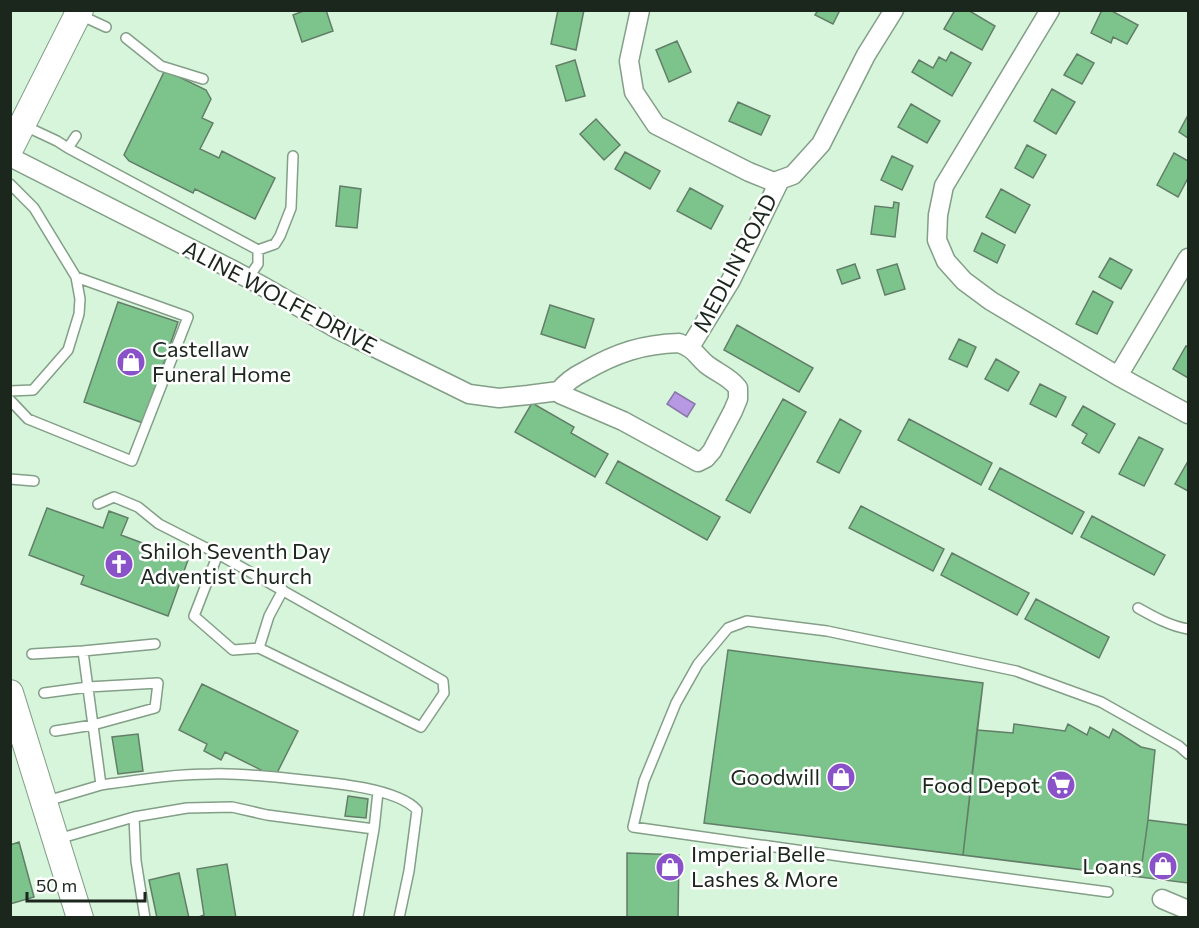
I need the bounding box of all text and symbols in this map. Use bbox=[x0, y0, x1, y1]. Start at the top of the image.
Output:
street label: MEDLIN ROAD bbox=[687, 189, 782, 337]
street label: ALINE WOLFE DRIVE bbox=[179, 234, 382, 359]
place label: Castellaw Funeral Home bbox=[152, 335, 291, 387]
shop icon: Castellaw Funeral Home bbox=[115, 346, 147, 378]
place label: Shiloh Seventh Day Adventist Church bbox=[140, 537, 331, 589]
church icon: Shiloh Seventh Day Adventist Church bbox=[103, 548, 135, 580]
shop icon: Goodwill bbox=[825, 761, 857, 793]
place label: Goodwill bbox=[730, 763, 820, 790]
supermarket icon: Food Depot bbox=[1045, 769, 1077, 801]
place label: Food Depot bbox=[922, 771, 1040, 798]
place label: Imperial Belle Lashes & More bbox=[691, 840, 838, 892]
shop icon: Loans bbox=[1147, 850, 1179, 882]
shop icon: Imperial Belle Lashes & More bbox=[654, 851, 686, 883]
place label: Loans bbox=[1082, 852, 1142, 879]
scale bar bbox=[27, 865, 146, 903]
text: 50 m bbox=[36, 874, 77, 896]

